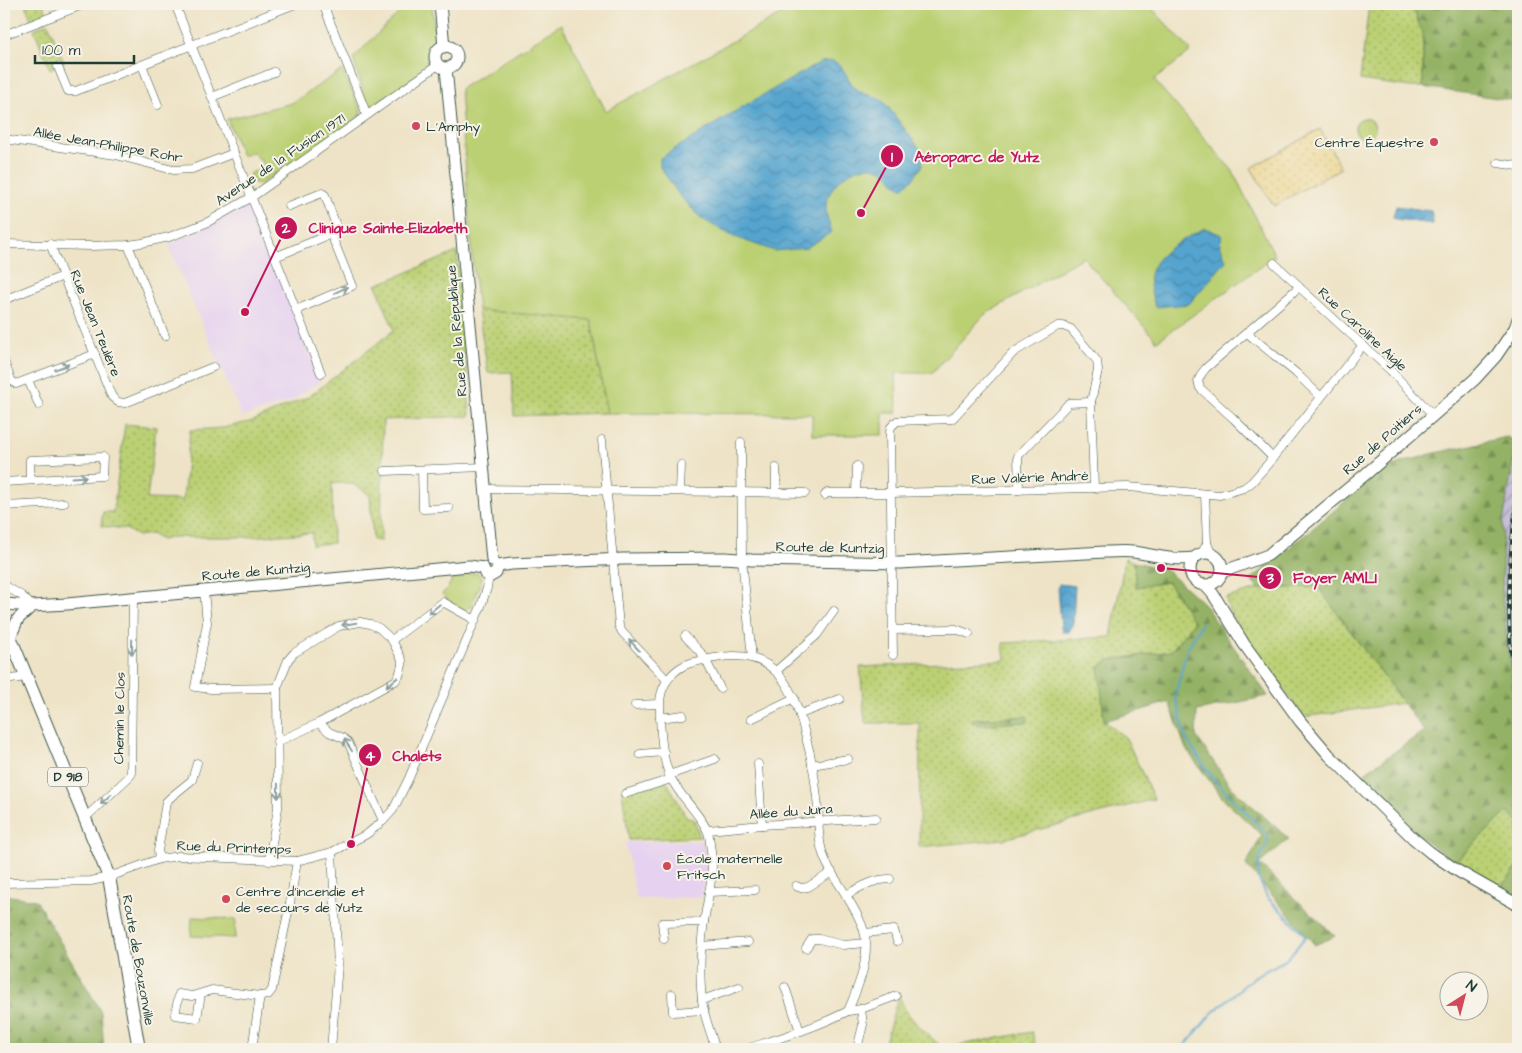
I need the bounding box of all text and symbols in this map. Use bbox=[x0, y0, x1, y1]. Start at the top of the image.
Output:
scale bar bbox=[35, 32, 134, 64]
text: 100 m bbox=[42, 40, 81, 61]
street label: Avenue de la Fusion 1971 bbox=[212, 109, 350, 211]
place label: L'Amphy bbox=[426, 117, 481, 137]
marker: L'Amphy bbox=[410, 120, 422, 132]
street label: Allée Jean-Philippe Rohr bbox=[32, 122, 184, 168]
place label: Centre Équestre bbox=[1315, 133, 1424, 153]
marker: Centre Équestre bbox=[1428, 136, 1440, 148]
callout: Aéroparc de Yutz bbox=[879, 141, 1049, 171]
text: 1 bbox=[891, 147, 893, 168]
text: Aéroparc de Yutz bbox=[914, 147, 1040, 168]
callout: Clinique Sainte-Elizabeth bbox=[273, 213, 477, 243]
text: 2 bbox=[281, 218, 291, 239]
text: Clinique Sainte-Elizabeth bbox=[309, 218, 468, 239]
street label: Rue de la République bbox=[441, 264, 473, 398]
street label: Rue Jean Teulère bbox=[65, 267, 126, 380]
street label: Rue Caroline Aigle bbox=[1313, 283, 1412, 377]
one-way arrow bbox=[333, 285, 348, 295]
one-way arrow bbox=[53, 362, 69, 371]
street label: Rue de Poitiers bbox=[1338, 400, 1427, 480]
street label: Rue Valérie André bbox=[971, 466, 1089, 490]
one-way arrow bbox=[71, 473, 87, 482]
street label: Route de Kuntzig bbox=[775, 537, 884, 559]
street label: Route de Kuntzig bbox=[201, 557, 311, 587]
callout: Foyer AMLI bbox=[1258, 563, 1387, 593]
text: 3 bbox=[1265, 568, 1274, 589]
text: Foyer AMLI bbox=[1293, 568, 1377, 590]
one-way arrow bbox=[427, 604, 440, 615]
one-way arrow bbox=[342, 619, 358, 629]
one-way arrow bbox=[628, 638, 640, 651]
one-way arrow bbox=[128, 639, 137, 655]
street label: Chemin le Clos bbox=[109, 672, 131, 764]
one-way arrow bbox=[385, 676, 398, 687]
one-way arrow bbox=[342, 738, 353, 752]
callout: Chalets bbox=[357, 740, 452, 770]
text: 4 bbox=[365, 746, 376, 767]
text: Chalets bbox=[392, 746, 442, 767]
road number: D 918 bbox=[48, 768, 88, 786]
one-way arrow bbox=[273, 782, 283, 799]
one-way arrow bbox=[99, 793, 112, 805]
street label: Allée du Jura bbox=[749, 799, 833, 825]
street label: Rue du Printemps bbox=[176, 836, 292, 860]
place label: École maternelle Fritsch bbox=[677, 849, 783, 885]
marker: École maternelle Fritsch bbox=[661, 860, 673, 872]
place label: Centre d’incendie et de secours de Yutz bbox=[236, 882, 365, 918]
street label: Route de Bouzonville bbox=[117, 893, 159, 1027]
marker: Centre d’incendie et de secours de Yutz bbox=[220, 893, 232, 905]
north arrow bbox=[1440, 970, 1490, 1020]
text: N bbox=[1462, 976, 1481, 997]

